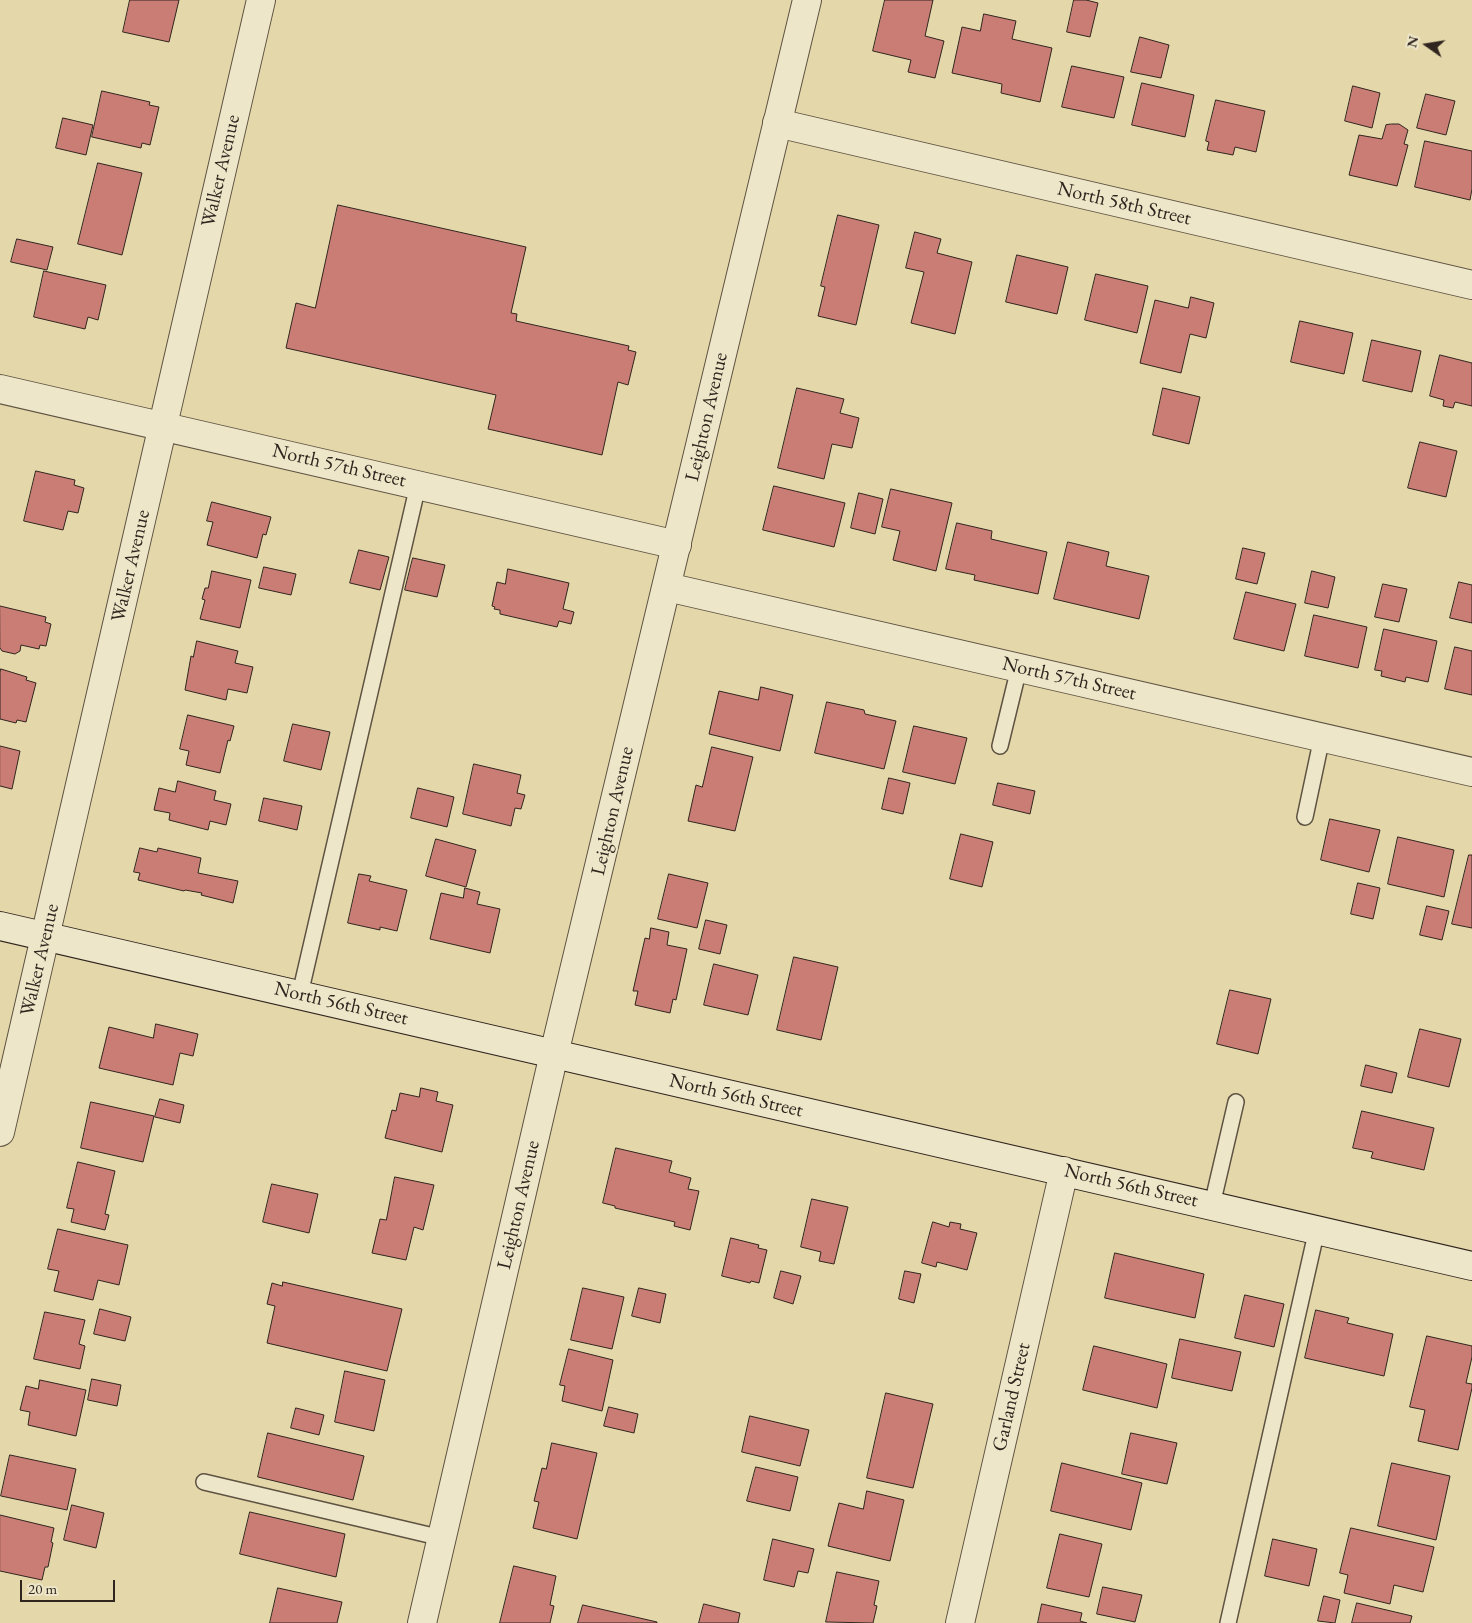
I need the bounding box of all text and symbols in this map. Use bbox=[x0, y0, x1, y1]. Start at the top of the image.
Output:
north arrow bbox=[1402, 20, 1452, 70]
text: N bbox=[1402, 34, 1422, 49]
street label: Walker Avenue bbox=[196, 113, 246, 229]
street label: North 58th Street bbox=[1055, 177, 1193, 231]
street label: Leighton Avenue bbox=[681, 350, 733, 484]
street label: North 57th Street bbox=[270, 439, 408, 493]
street label: Walker Avenue bbox=[106, 508, 156, 624]
street label: North 57th Street bbox=[1000, 652, 1138, 706]
street label: Leighton Avenue bbox=[587, 744, 639, 878]
street label: Walker Avenue bbox=[15, 902, 65, 1018]
street label: North 56th Street bbox=[272, 977, 410, 1031]
street label: North 56th Street bbox=[667, 1069, 805, 1123]
street label: Leighton Avenue bbox=[493, 1138, 545, 1272]
street label: North 56th Street bbox=[1062, 1159, 1200, 1213]
street label: Garland Street bbox=[988, 1340, 1036, 1454]
scale bar bbox=[22, 1570, 118, 1602]
text: 20 m bbox=[28, 1579, 57, 1598]

